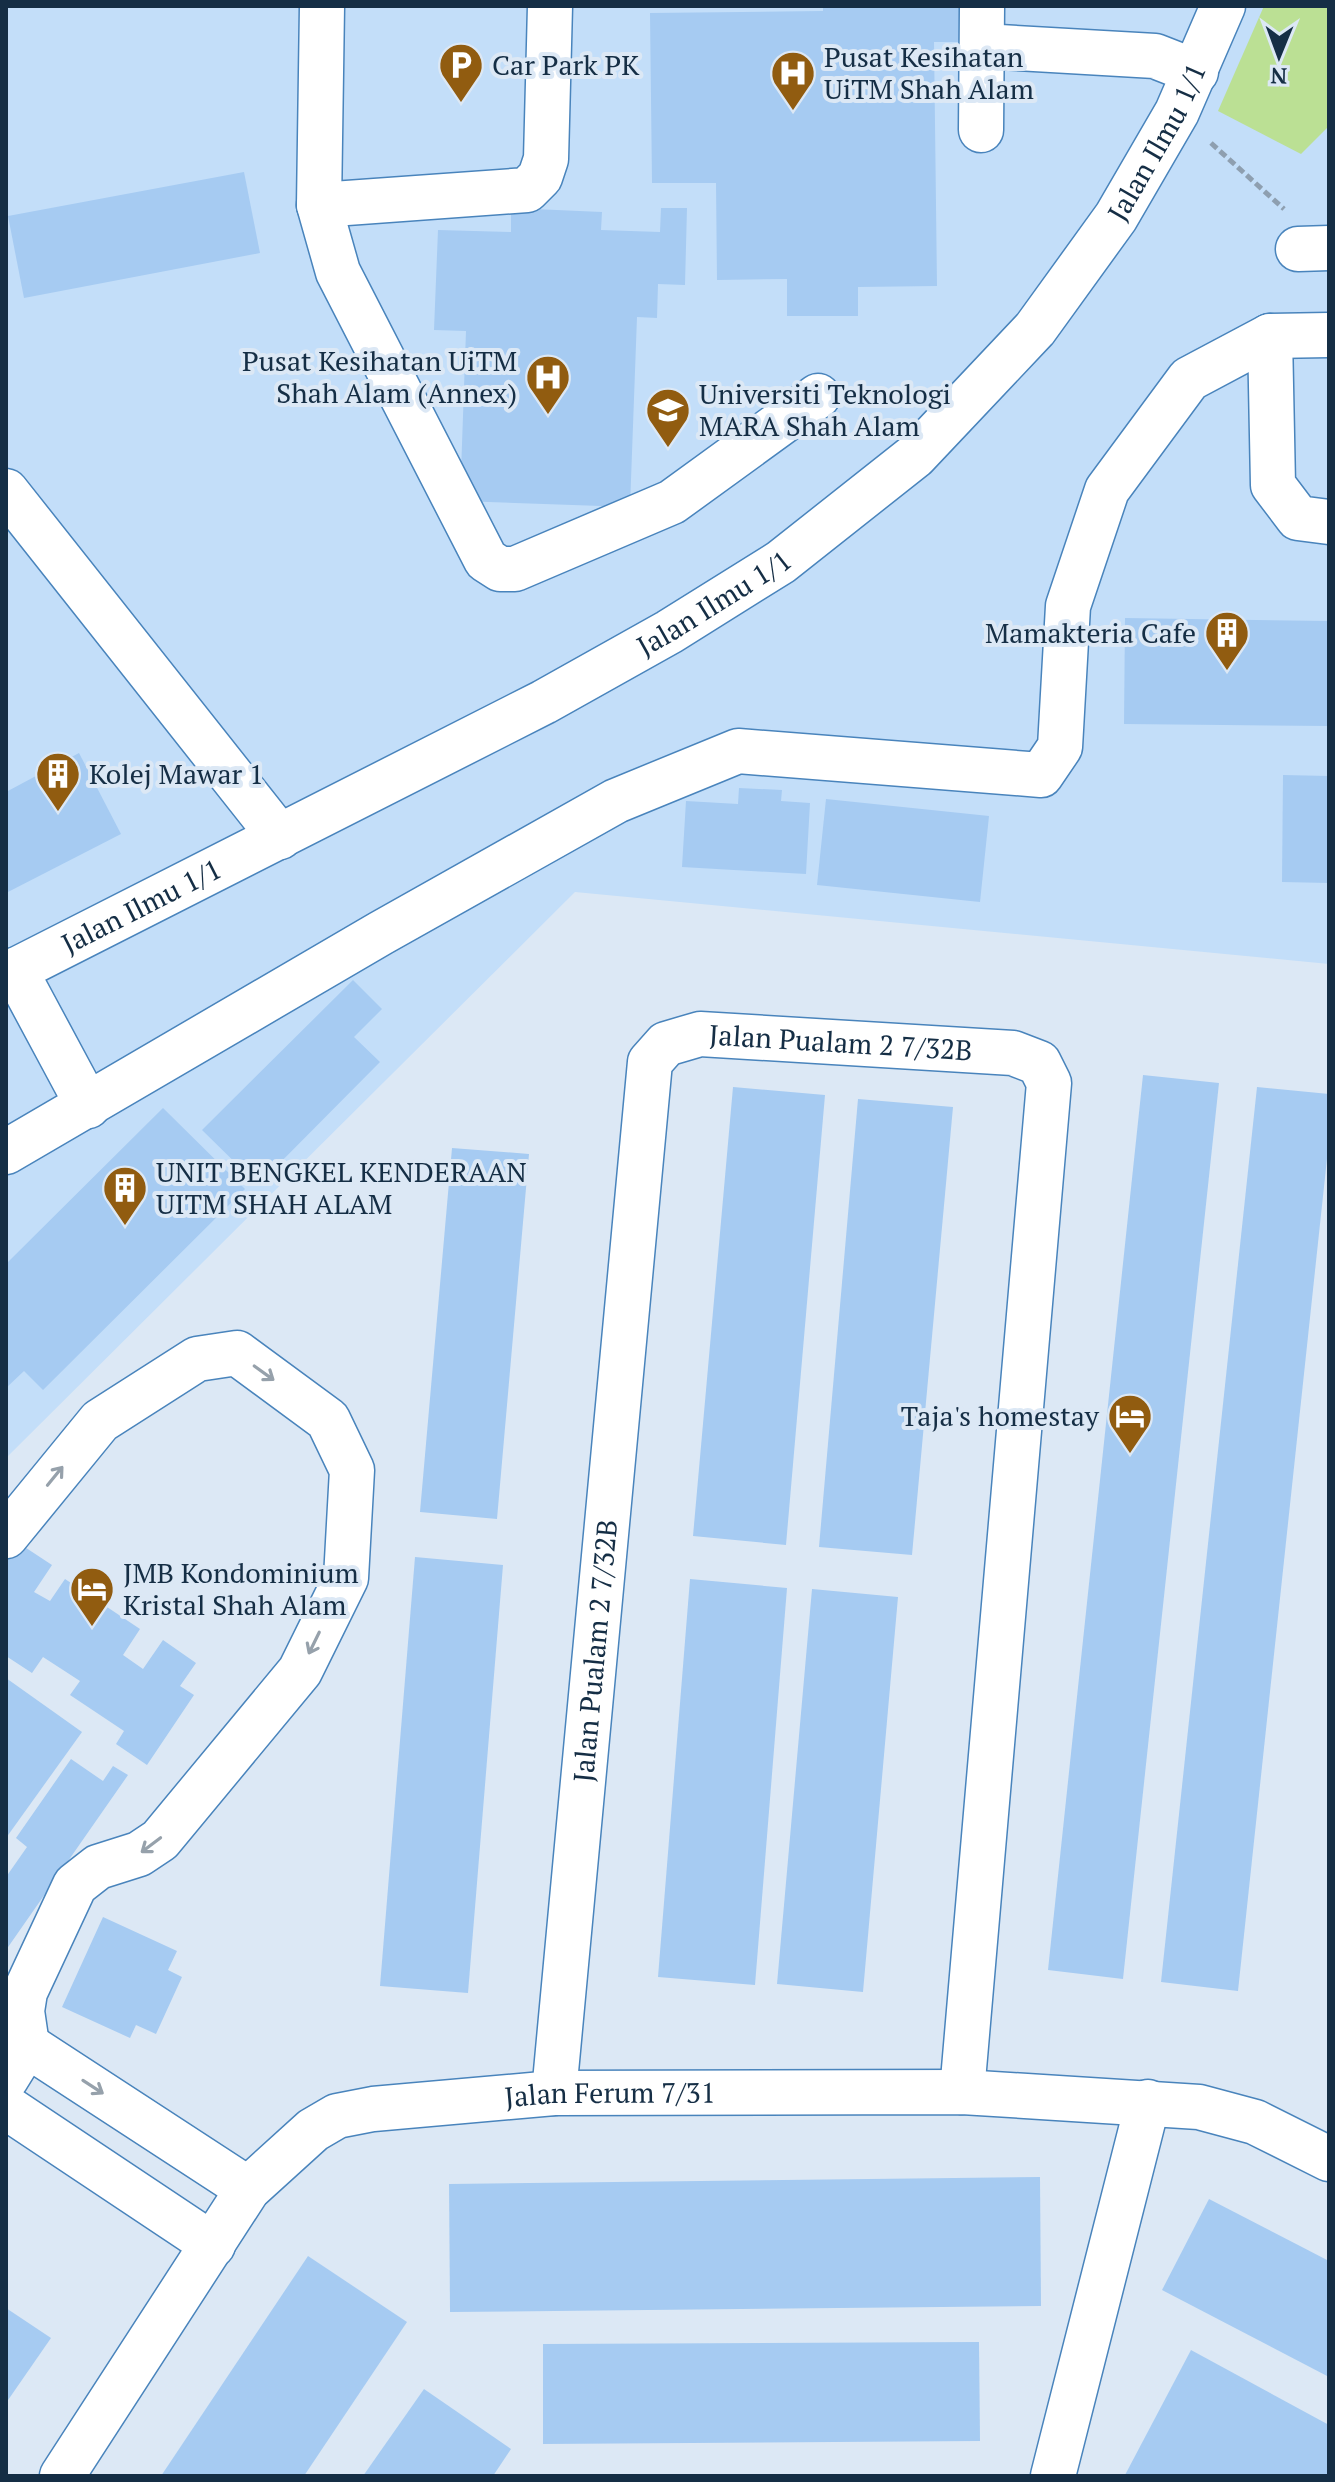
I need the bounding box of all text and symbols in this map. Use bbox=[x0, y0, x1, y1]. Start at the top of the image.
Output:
north arrow bbox=[1239, 16, 1319, 96]
place label: Pusat Kesihatan UiTM Shah Alam bbox=[824, 38, 1034, 107]
parking icon: Car Park PK bbox=[437, 41, 485, 104]
place label: Car Park PK bbox=[492, 46, 640, 83]
hospital icon: Pusat Kesihatan UiTM Shah Alam bbox=[769, 49, 817, 112]
street label: Jalan Ilmu 1/1 bbox=[1099, 57, 1214, 228]
text: N bbox=[1270, 62, 1287, 91]
place label: Pusat Kesihatan UiTM Shah Alam (Annex) bbox=[242, 342, 517, 411]
hospital icon: Pusat Kesihatan UiTM Shah Alam (Annex) bbox=[524, 353, 572, 416]
place label: Universiti Teknologi MARA Shah Alam bbox=[699, 375, 951, 444]
school or university icon: Universiti Teknologi MARA Shah Alam bbox=[644, 386, 692, 449]
street label: Jalan Ilmu 1/1 bbox=[630, 542, 799, 664]
building icon: Mamakteria Cafe bbox=[1203, 609, 1251, 672]
place label: Mamakteria Cafe bbox=[985, 614, 1196, 651]
building icon: Kolej Mawar 1 bbox=[34, 750, 82, 813]
place label: Kolej Mawar 1 bbox=[89, 755, 264, 792]
street label: Jalan Ilmu 1/1 bbox=[55, 850, 228, 962]
street label: Jalan Pualam 2 7/32B bbox=[708, 1016, 973, 1068]
place label: UNIT BENGKEL KENDERAAN UITM SHAH ALAM bbox=[156, 1153, 527, 1222]
building icon: UNIT BENGKEL KENDERAAN UITM SHAH ALAM bbox=[101, 1164, 149, 1227]
one-way arrow bbox=[253, 1364, 274, 1381]
hotel icon: Taja's homestay bbox=[1106, 1392, 1154, 1455]
place label: Taja's homestay bbox=[901, 1397, 1100, 1434]
one-way arrow bbox=[46, 1466, 64, 1487]
street label: Jalan Pualam 2 7/32B bbox=[564, 1518, 625, 1784]
place label: JMB Kondominium Kristal Shah Alam bbox=[123, 1554, 359, 1623]
hotel icon: JMB Kondominium Kristal Shah Alam bbox=[68, 1565, 116, 1628]
one-way arrow bbox=[306, 1631, 321, 1655]
one-way arrow bbox=[141, 1836, 163, 1853]
street label: Jalan Ferum 7/31 bbox=[503, 2074, 716, 2115]
one-way arrow bbox=[81, 2079, 103, 2096]

